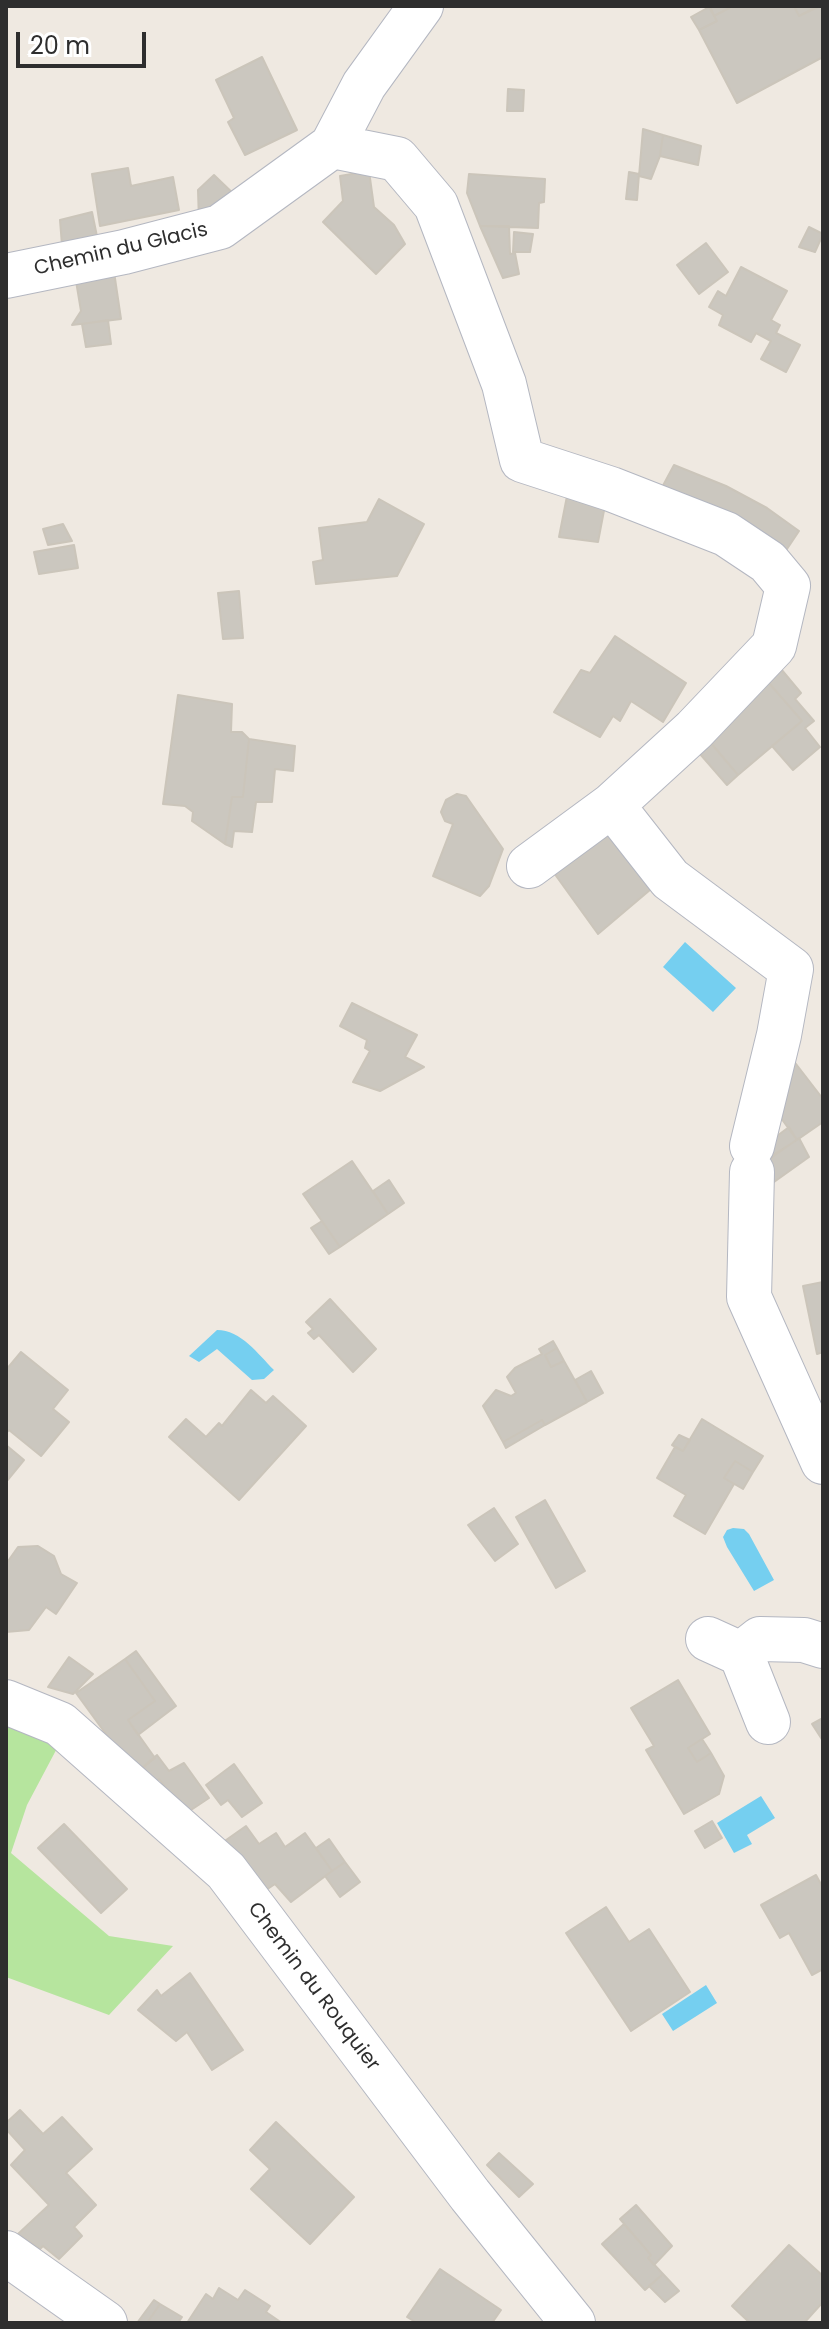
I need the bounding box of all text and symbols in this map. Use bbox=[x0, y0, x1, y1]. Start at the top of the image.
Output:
scale bar bbox=[20, 16, 150, 66]
text: 20 m bbox=[30, 29, 90, 62]
street label: Chemin du Glacis bbox=[32, 218, 210, 282]
street label: Chemin du Rouquier bbox=[242, 1898, 384, 2076]

